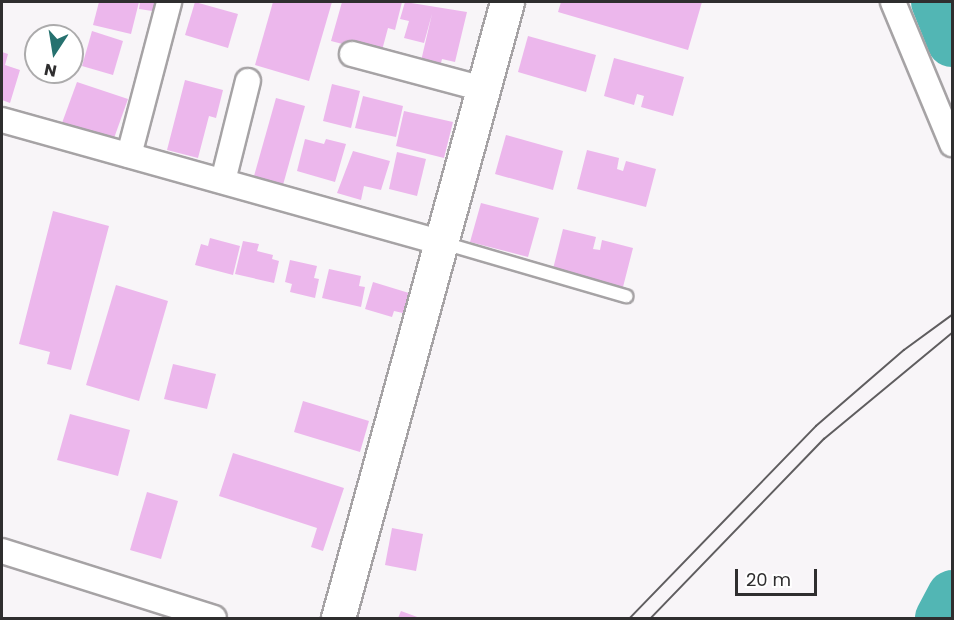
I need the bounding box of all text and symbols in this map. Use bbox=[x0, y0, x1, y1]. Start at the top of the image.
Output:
north arrow bbox=[24, 24, 84, 84]
text: N bbox=[42, 58, 59, 83]
scale bar bbox=[738, 557, 820, 595]
text: 20 m bbox=[746, 567, 791, 592]

